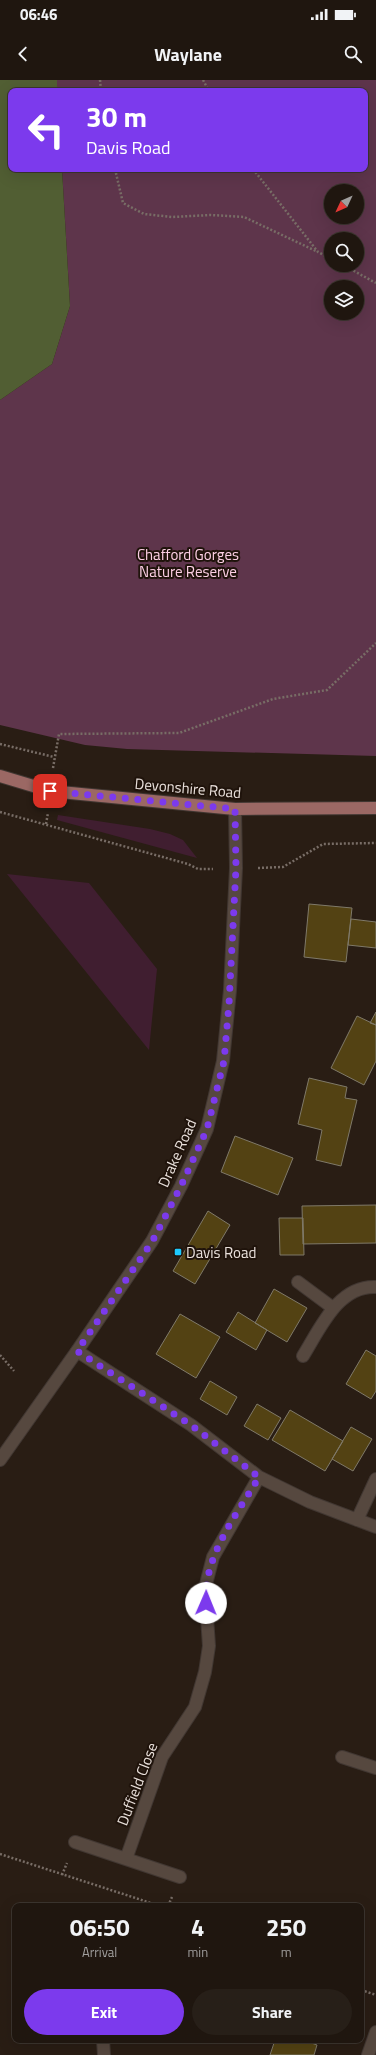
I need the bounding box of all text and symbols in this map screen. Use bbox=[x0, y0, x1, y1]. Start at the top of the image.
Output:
text: 06:46 bbox=[20, 3, 57, 26]
text: Waylane bbox=[154, 41, 222, 68]
icon: back bbox=[12, 43, 34, 65]
icon: search bbox=[342, 43, 364, 65]
text: 30 m bbox=[86, 95, 147, 138]
icon: left bbox=[20, 104, 72, 156]
text: Davis Road bbox=[86, 134, 170, 161]
north arrow bbox=[324, 184, 364, 224]
map controls bbox=[324, 184, 364, 320]
button: search bbox=[324, 232, 364, 272]
button: layers bbox=[324, 280, 364, 320]
park label: Chafford Gorges Nature Reserve bbox=[137, 543, 239, 583]
street label: Devonshire Road bbox=[134, 772, 242, 804]
pin bbox=[33, 774, 67, 808]
icon: arrive bbox=[39, 780, 61, 802]
street label: Drake Road bbox=[152, 1115, 202, 1191]
place label: Davis Road bbox=[186, 1241, 256, 1264]
marker: Davis Road bbox=[173, 1247, 183, 1257]
position arrow bbox=[185, 1582, 227, 1624]
street label: Duffield Close bbox=[111, 1739, 163, 1829]
text: 06:50 bbox=[70, 1909, 130, 1945]
text: 4 bbox=[191, 1909, 205, 1945]
text: 250 bbox=[266, 1909, 306, 1945]
text: Arrival bbox=[82, 1942, 117, 1962]
text: min bbox=[187, 1942, 208, 1962]
text: m bbox=[281, 1942, 292, 1962]
button: Exit bbox=[24, 1989, 184, 2035]
button: Share bbox=[192, 1989, 352, 2035]

